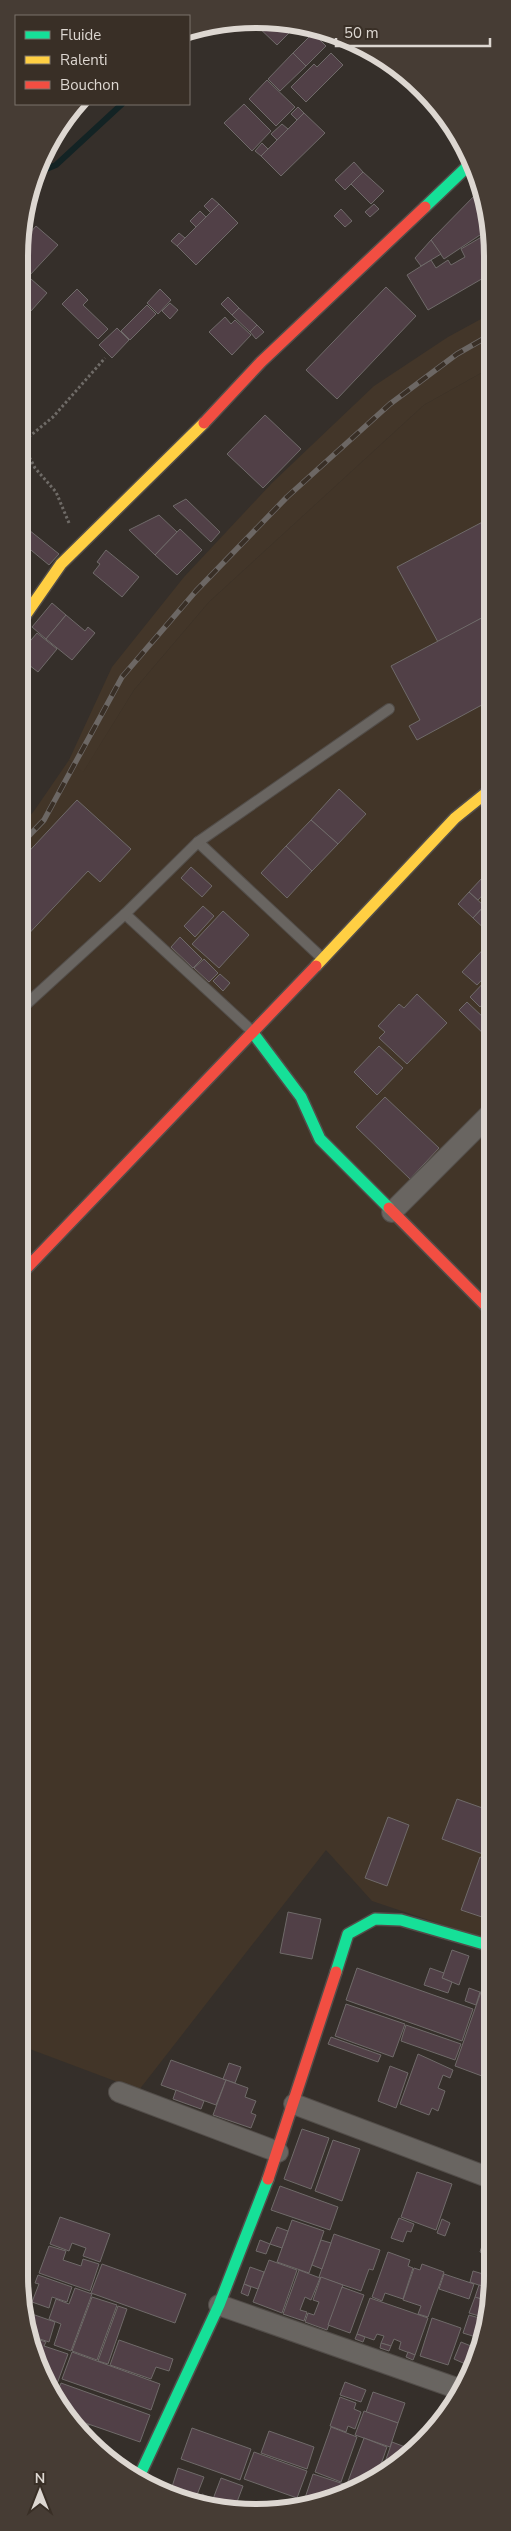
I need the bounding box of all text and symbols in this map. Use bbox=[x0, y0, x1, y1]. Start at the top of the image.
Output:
legend bbox=[15, 15, 190, 105]
scale bar bbox=[336, 15, 490, 47]
text: 50 m bbox=[344, 23, 379, 43]
text: Fluide bbox=[60, 25, 101, 45]
text: Ralenti bbox=[60, 50, 108, 70]
text: Bouchon bbox=[60, 75, 119, 95]
north arrow bbox=[15, 2466, 65, 2516]
text: N bbox=[35, 2469, 45, 2488]

